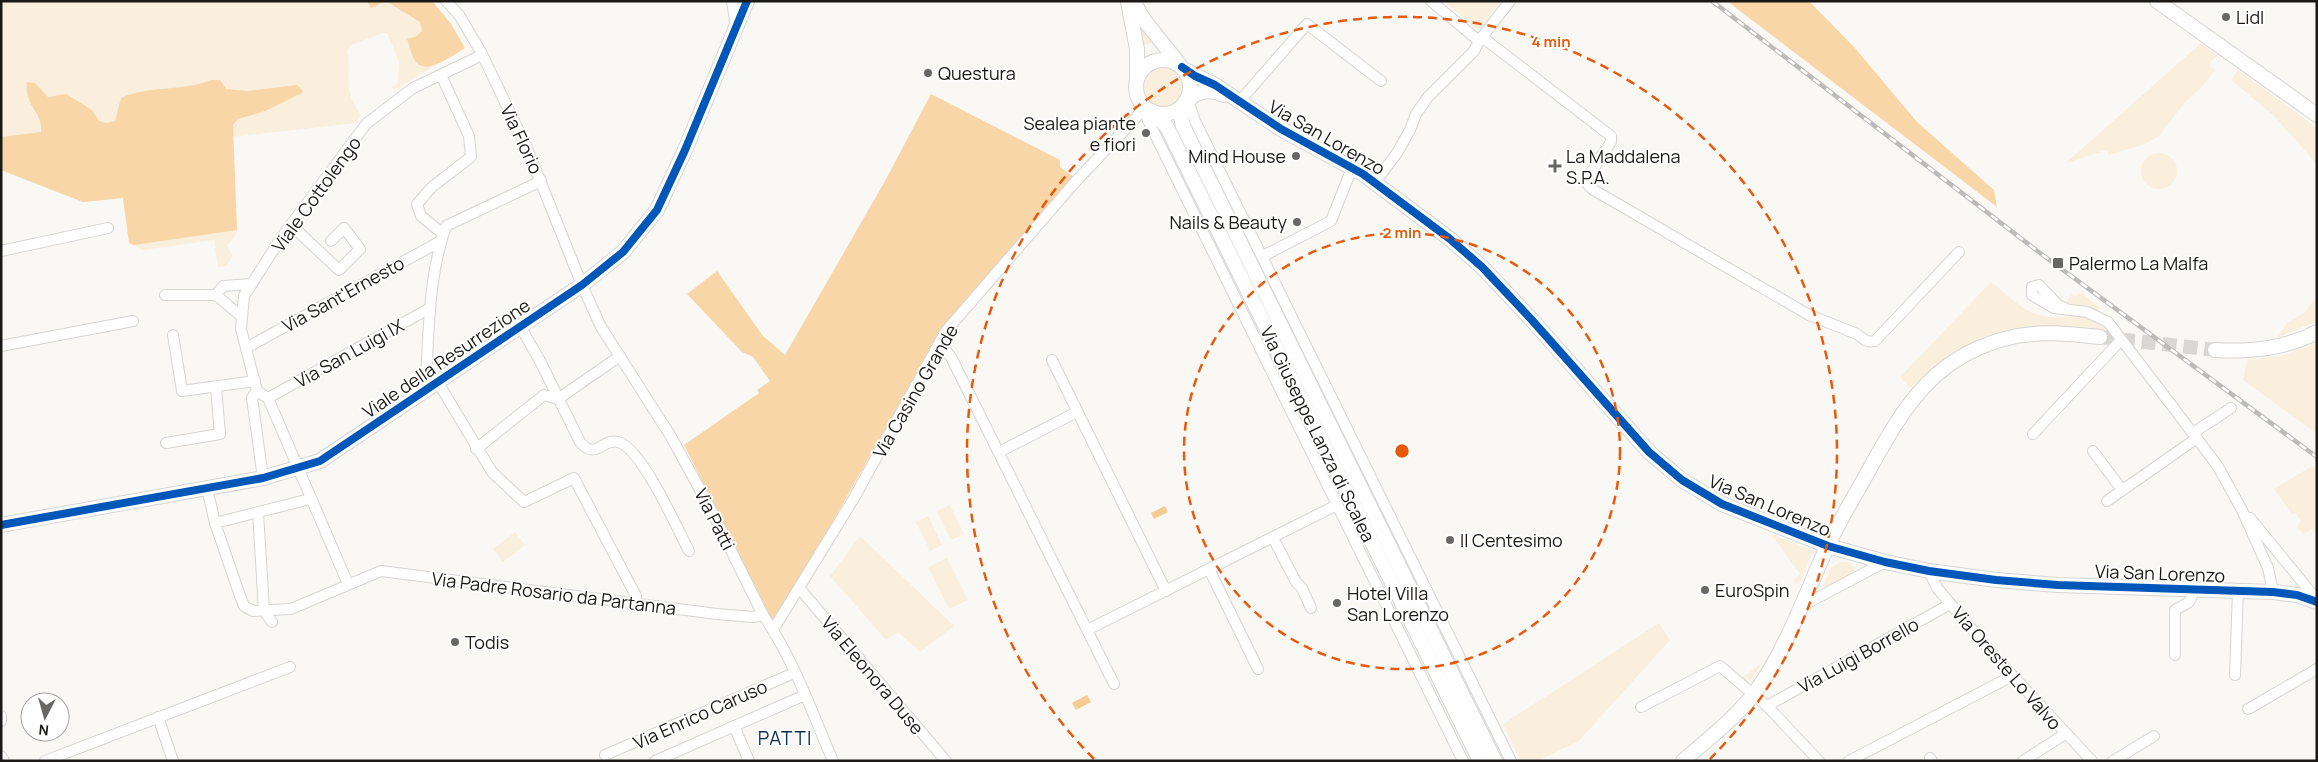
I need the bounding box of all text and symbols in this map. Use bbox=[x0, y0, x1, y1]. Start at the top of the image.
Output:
place label: Lidl bbox=[2236, 5, 2264, 29]
marker: Lidl bbox=[2220, 11, 2232, 23]
text: 4 min bbox=[1531, 31, 1571, 52]
place label: Questura bbox=[938, 61, 1016, 85]
marker: Questura bbox=[922, 67, 934, 79]
street label: Via San Lorenzo bbox=[1265, 94, 1389, 180]
street label: Via Florio bbox=[496, 101, 548, 177]
place label: Sealea piante e fiori bbox=[1023, 111, 1136, 156]
marker: Sealea piante e fiori bbox=[1140, 127, 1152, 139]
street label: Viale Cottolengo bbox=[266, 132, 366, 256]
place label: Mind House bbox=[1188, 144, 1286, 168]
place label: La Maddalena S.P.A. bbox=[1566, 144, 1680, 189]
marker: Mind House bbox=[1290, 150, 1302, 162]
marker: La Maddalena S.P.A. bbox=[1548, 159, 1562, 173]
place label: Nails & Beauty bbox=[1169, 210, 1287, 234]
marker: Nails & Beauty bbox=[1291, 216, 1303, 228]
text: 2 min bbox=[1382, 222, 1422, 243]
street label: Via Sant'Ernesto bbox=[278, 251, 408, 337]
place label: Palermo La Malfa bbox=[2069, 251, 2208, 275]
marker: Palermo La Malfa bbox=[2051, 256, 2065, 270]
street label: Viale della Resurrezione bbox=[358, 293, 534, 423]
street label: Via San Luigi IX bbox=[290, 313, 408, 393]
street label: Via Casino Grande bbox=[867, 320, 963, 462]
street label: Via Giuseppe Lanza di Scalea bbox=[1255, 322, 1381, 546]
centre of rings bbox=[1393, 442, 1411, 460]
street label: Via San Lorenzo bbox=[1705, 469, 1835, 541]
street label: Via Patti bbox=[689, 484, 741, 554]
place label: Il Centesimo bbox=[1460, 528, 1563, 552]
marker: Il Centesimo bbox=[1444, 534, 1456, 546]
street label: Via San Lorenzo bbox=[2094, 559, 2226, 587]
street label: Via Padre Rosario da Partanna bbox=[430, 566, 678, 620]
place label: EuroSpin bbox=[1715, 578, 1790, 602]
place label: Hotel Villa San Lorenzo bbox=[1347, 581, 1449, 626]
marker: EuroSpin bbox=[1699, 584, 1711, 596]
marker: Hotel Villa San Lorenzo bbox=[1331, 597, 1343, 609]
street label: Via Oreste Lo Valvo bbox=[1947, 601, 2067, 735]
street label: Via Eleonora Duse bbox=[816, 611, 930, 739]
street label: Via Luigi Borrello bbox=[1793, 612, 1923, 698]
place label: Todis bbox=[465, 630, 509, 654]
marker: Todis bbox=[449, 636, 461, 648]
street label: Via Enrico Caruso bbox=[629, 674, 771, 754]
north arrow bbox=[20, 692, 70, 742]
text: N bbox=[38, 720, 50, 740]
district label: PATTI bbox=[758, 725, 812, 751]

